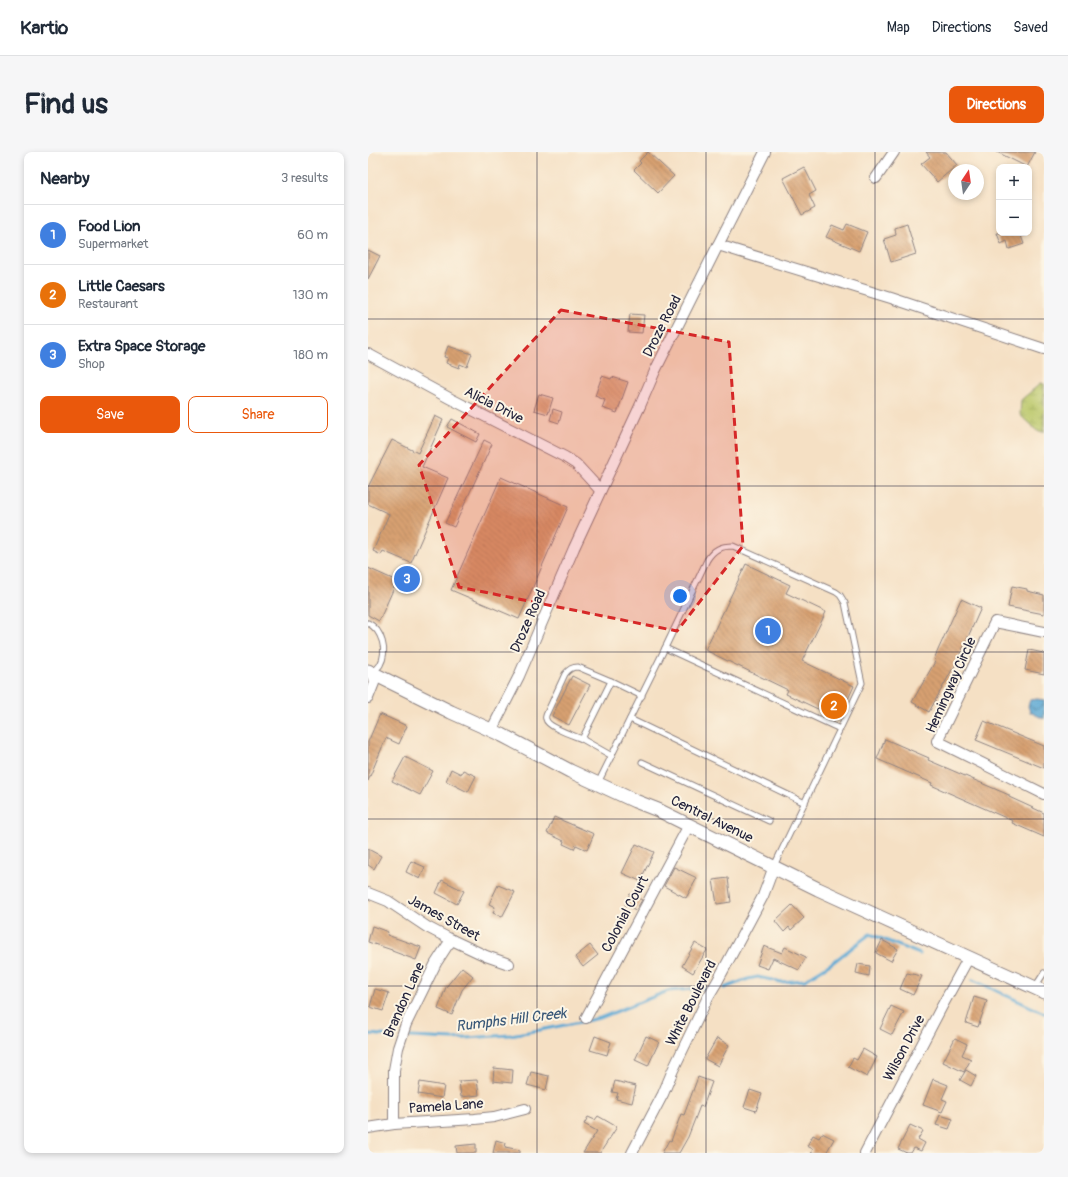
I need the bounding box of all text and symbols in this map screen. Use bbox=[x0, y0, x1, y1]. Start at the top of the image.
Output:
text: Kartio bbox=[20, 16, 68, 40]
text: Map bbox=[887, 19, 910, 36]
text: Directions bbox=[932, 19, 991, 36]
text: Saved bbox=[1013, 19, 1048, 36]
button: Directions bbox=[949, 86, 1044, 123]
text: Find us bbox=[24, 87, 108, 122]
north arrow bbox=[948, 164, 984, 200]
map controls bbox=[996, 164, 1032, 236]
button: + bbox=[996, 164, 1032, 200]
text: Nearby bbox=[40, 168, 89, 189]
text: 3 results bbox=[281, 170, 328, 186]
button: − bbox=[996, 200, 1032, 236]
text: Food Lion bbox=[78, 217, 141, 236]
text: 1 bbox=[50, 227, 56, 243]
text: 60 m bbox=[297, 227, 328, 243]
text: Supermarket bbox=[78, 236, 149, 252]
text: Little Caesars bbox=[78, 277, 165, 296]
text: 2 bbox=[49, 287, 57, 303]
text: 130 m bbox=[292, 287, 328, 303]
street label: Droze Road bbox=[639, 292, 685, 360]
text: Restaurant bbox=[78, 296, 138, 312]
text: Extra Space Storage bbox=[78, 337, 205, 356]
text: 3 bbox=[49, 347, 57, 363]
text: 180 m bbox=[293, 347, 328, 363]
text: Shop bbox=[78, 356, 105, 372]
street label: Alicia Drive bbox=[462, 383, 526, 427]
button: Save bbox=[40, 396, 180, 433]
button: Share bbox=[188, 396, 328, 433]
pin: 3 bbox=[394, 564, 420, 594]
your location bbox=[670, 586, 690, 606]
street label: Droze Road bbox=[507, 587, 549, 655]
pin: 1 bbox=[755, 616, 781, 646]
street label: Hemingway Circle bbox=[922, 634, 980, 736]
pin: 2 bbox=[821, 691, 847, 721]
street label: Central Avenue bbox=[668, 792, 756, 846]
street label: Colonial Court bbox=[598, 873, 652, 955]
street label: James Street bbox=[405, 891, 483, 945]
street label: White Boulevard bbox=[662, 957, 720, 1049]
street label: Brandon Lane bbox=[380, 960, 428, 1040]
water label: Rumphs Hill Creek bbox=[455, 1004, 569, 1036]
street label: Wilson Drive bbox=[880, 1012, 929, 1084]
street label: Pamela Lane bbox=[408, 1095, 484, 1117]

